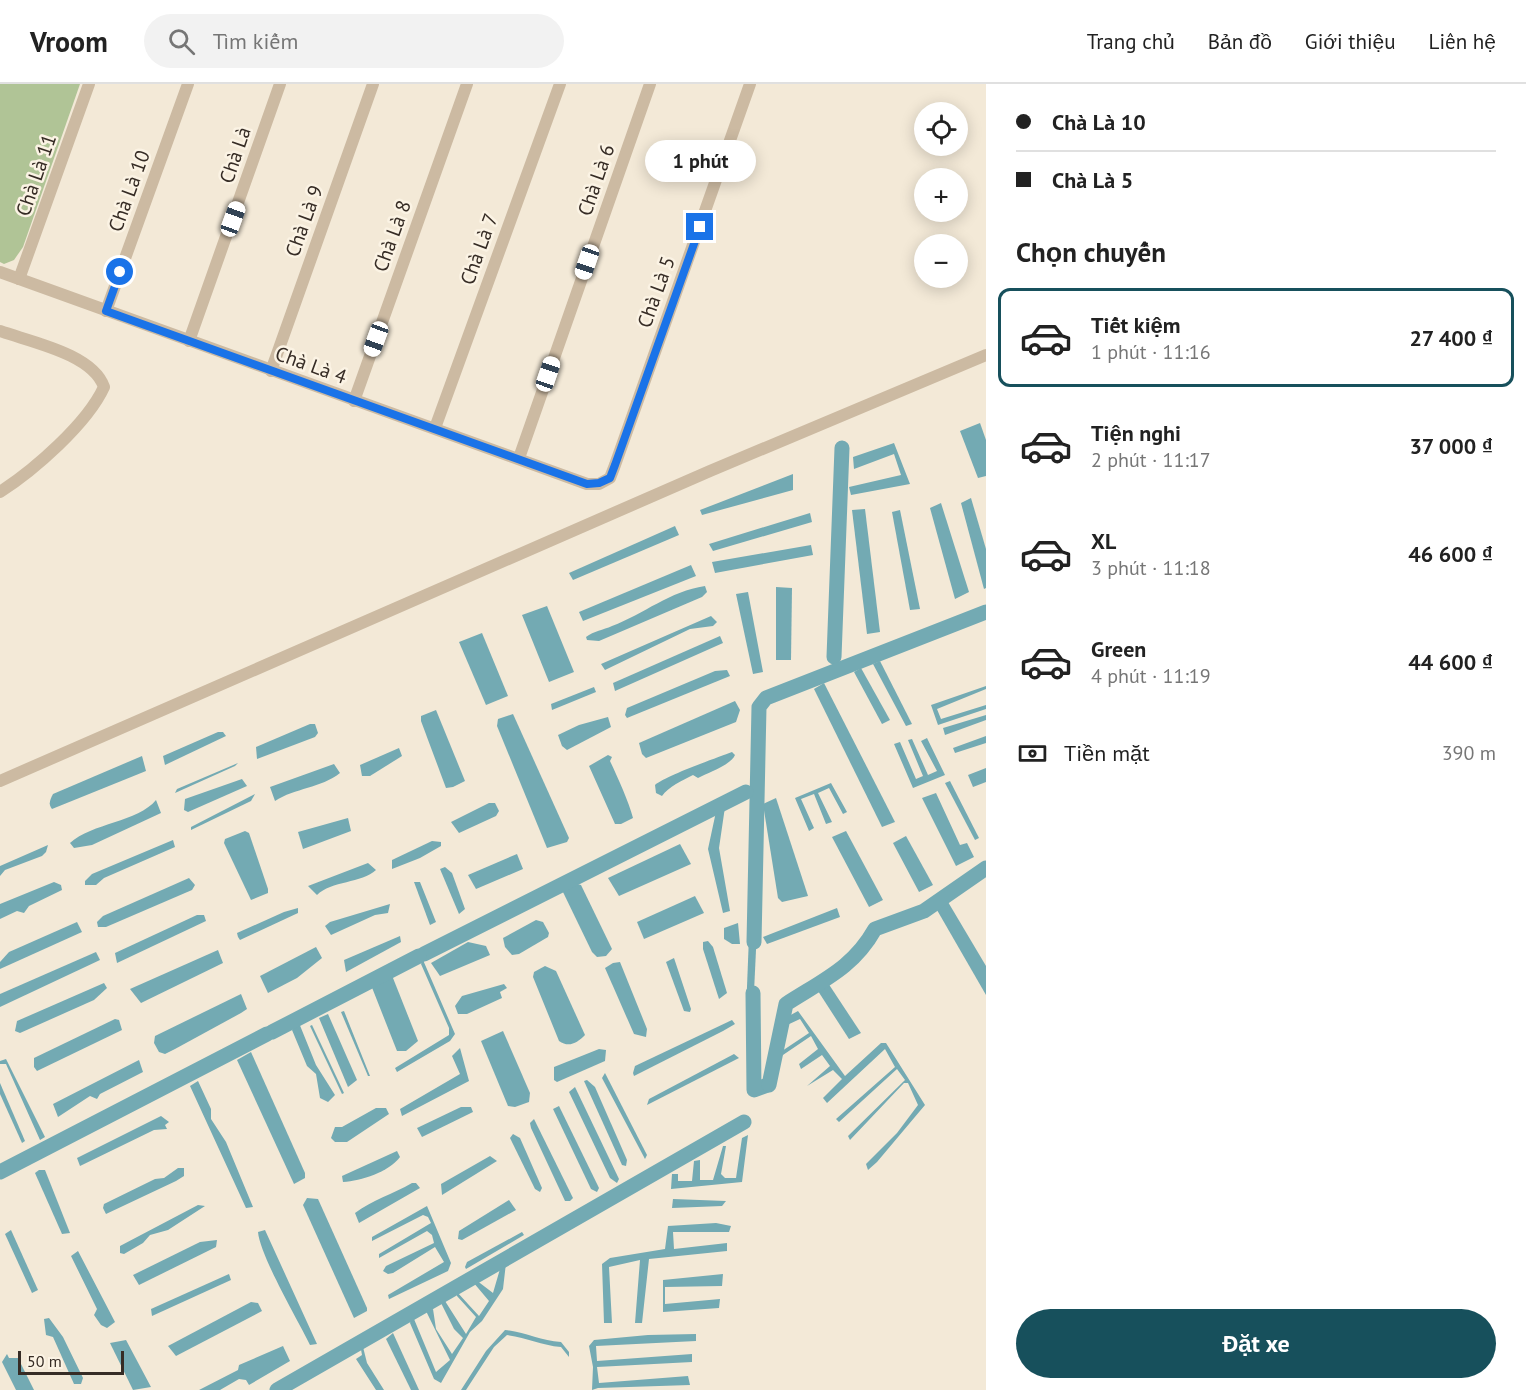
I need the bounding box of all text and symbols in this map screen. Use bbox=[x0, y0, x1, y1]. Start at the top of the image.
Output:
search box bbox=[144, 14, 564, 68]
text: Vroom bbox=[30, 23, 108, 60]
icon: search bbox=[165, 25, 198, 58]
text: Tìm kiếm bbox=[213, 27, 298, 55]
text: Trang chủ bbox=[1087, 28, 1175, 55]
text: Bản đồ bbox=[1208, 28, 1272, 55]
text: Giới thiệu bbox=[1305, 28, 1396, 55]
text: Liên hệ bbox=[1429, 28, 1496, 55]
map controls bbox=[914, 102, 968, 288]
button: locate bbox=[914, 102, 968, 156]
text: Chà Là 10 bbox=[1052, 108, 1146, 136]
street label: Chà Là bbox=[213, 123, 257, 187]
street label: Chà Là 11 bbox=[10, 131, 62, 219]
callout: 1 phút bbox=[644, 140, 756, 182]
street label: Chà Là 6 bbox=[572, 141, 620, 219]
street label: Chà Là 10 bbox=[102, 147, 156, 235]
text: 1 phút bbox=[673, 148, 728, 174]
text: Chà Là 5 bbox=[1052, 166, 1133, 194]
button: + bbox=[914, 168, 968, 222]
street label: Chà Là 9 bbox=[279, 182, 329, 260]
street label: Chà Là 8 bbox=[367, 197, 417, 275]
car bbox=[218, 199, 248, 239]
street label: Chà Là 7 bbox=[454, 210, 504, 288]
route end bbox=[686, 213, 713, 240]
button: − bbox=[914, 234, 968, 288]
text: Chọn chuyến bbox=[1016, 235, 1166, 269]
car bbox=[573, 242, 601, 282]
street label: Chà Là 5 bbox=[631, 253, 681, 331]
route start bbox=[106, 258, 133, 285]
icon: car bbox=[1019, 311, 1073, 365]
text: Tiết kiệm bbox=[1091, 311, 1181, 339]
car bbox=[361, 319, 391, 359]
text: 27 400 ₫ bbox=[1409, 324, 1493, 352]
text: 1 phút · 11:16 bbox=[1091, 339, 1211, 365]
street label: Chà Là 4 bbox=[272, 340, 350, 390]
car bbox=[534, 354, 562, 394]
icon: car bbox=[1019, 419, 1073, 473]
text: Tiện nghi bbox=[1091, 419, 1181, 447]
text: 37 000 ₫ bbox=[1409, 432, 1493, 460]
text: 2 phút · 11:17 bbox=[1091, 447, 1211, 473]
icon: car bbox=[1019, 527, 1073, 581]
text: XL bbox=[1091, 527, 1116, 555]
text: 46 600 ₫ bbox=[1408, 540, 1493, 568]
text: 3 phút · 11:18 bbox=[1091, 555, 1211, 581]
icon: car bbox=[1019, 635, 1073, 689]
text: Green bbox=[1091, 635, 1146, 663]
text: 44 600 ₫ bbox=[1408, 648, 1493, 676]
text: 4 phút · 11:19 bbox=[1091, 663, 1211, 689]
icon: cash bbox=[1016, 737, 1049, 770]
text: Tiền mặt bbox=[1064, 739, 1150, 767]
text: 390 m bbox=[1442, 740, 1496, 766]
button: Đặt xe bbox=[1016, 1309, 1496, 1378]
scale bar bbox=[18, 1348, 124, 1376]
text: 50 m bbox=[27, 1351, 62, 1371]

